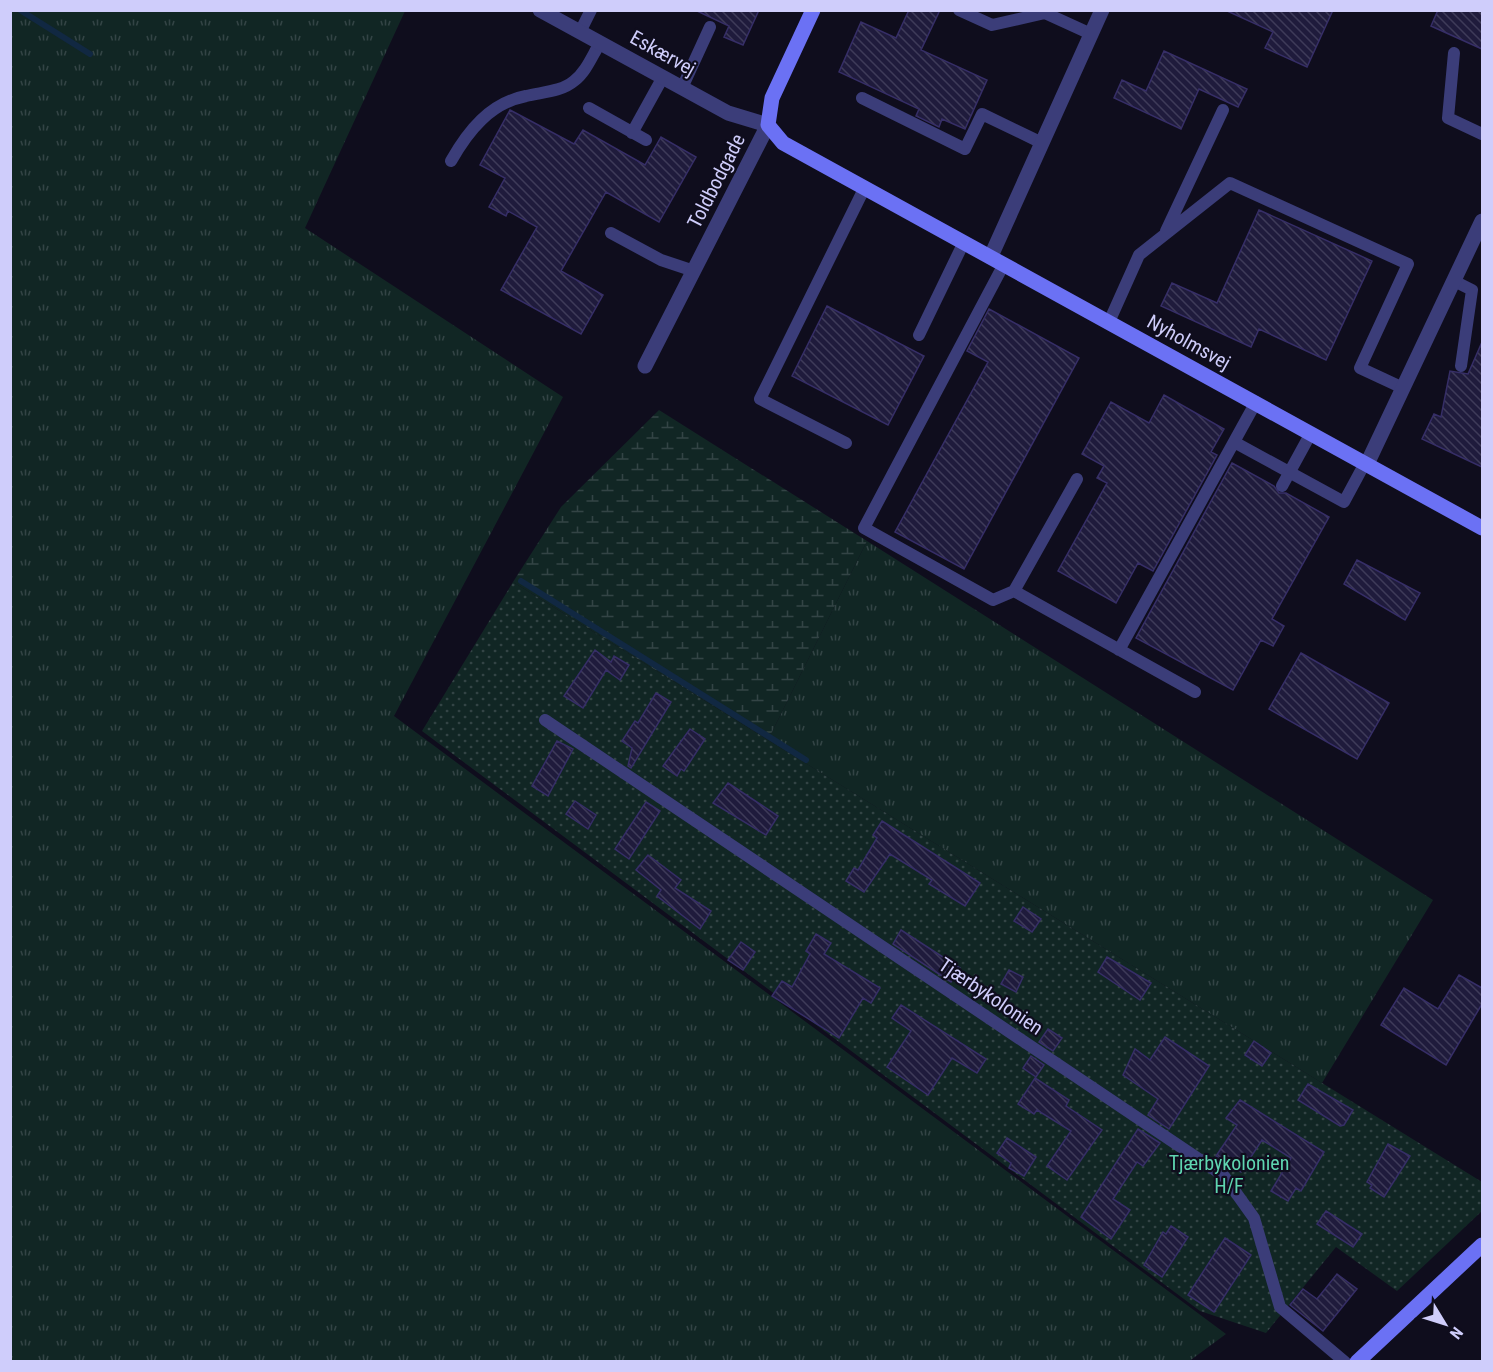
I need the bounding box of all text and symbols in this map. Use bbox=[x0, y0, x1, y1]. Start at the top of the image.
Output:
street label: Eskærvej bbox=[626, 25, 700, 81]
street label: Toldbodgade bbox=[682, 130, 750, 232]
street label: Nyholmsvej bbox=[1143, 309, 1235, 375]
street label: Tjærbykolonien bbox=[934, 952, 1048, 1040]
park label: Tjærbykolonien H/F bbox=[1169, 1151, 1289, 1198]
north arrow bbox=[1415, 1294, 1475, 1354]
text: N bbox=[1446, 1323, 1467, 1343]

